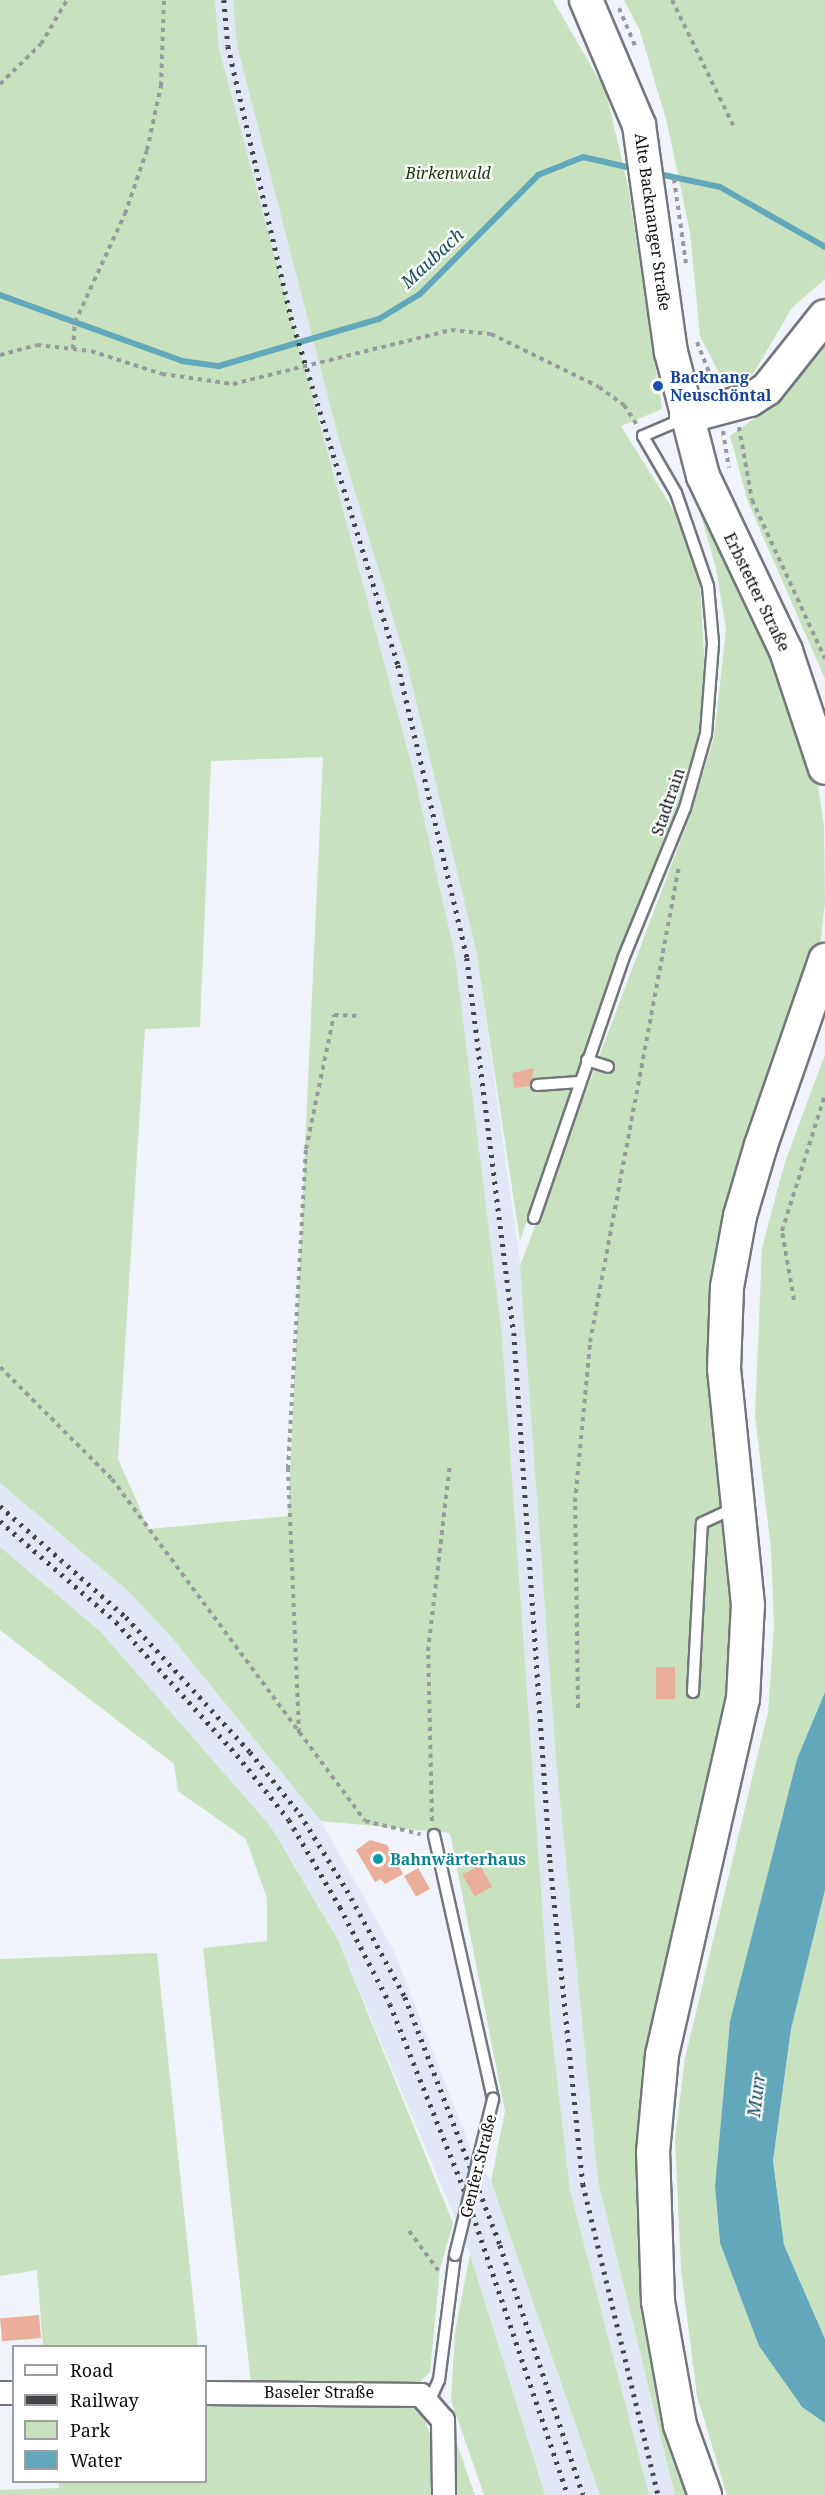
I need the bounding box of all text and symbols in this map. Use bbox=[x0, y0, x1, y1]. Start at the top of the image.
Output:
street label: Alte Backnanger Straße bbox=[631, 132, 675, 312]
park label: Birkenwald bbox=[405, 163, 491, 183]
water label: Maubach bbox=[396, 223, 468, 293]
place label: Backnang Neuschöntal bbox=[670, 367, 771, 405]
marker: Backnang Neuschöntal bbox=[651, 379, 665, 393]
street label: Erbstetter Straße bbox=[720, 529, 794, 655]
street label: Stadtrain bbox=[647, 766, 689, 838]
place label: Bahnwärterhaus bbox=[390, 1849, 526, 1869]
marker: Bahnwärterhaus bbox=[371, 1852, 385, 1866]
water label: Murr bbox=[743, 2072, 769, 2118]
street label: Genfer Straße bbox=[456, 2112, 500, 2220]
legend bbox=[12, 2345, 207, 2483]
text: Road bbox=[70, 2358, 113, 2382]
street label: Baseler Straße bbox=[264, 2382, 374, 2402]
text: Railway bbox=[70, 2388, 139, 2412]
text: Park bbox=[70, 2418, 110, 2442]
text: Water bbox=[70, 2448, 122, 2472]

